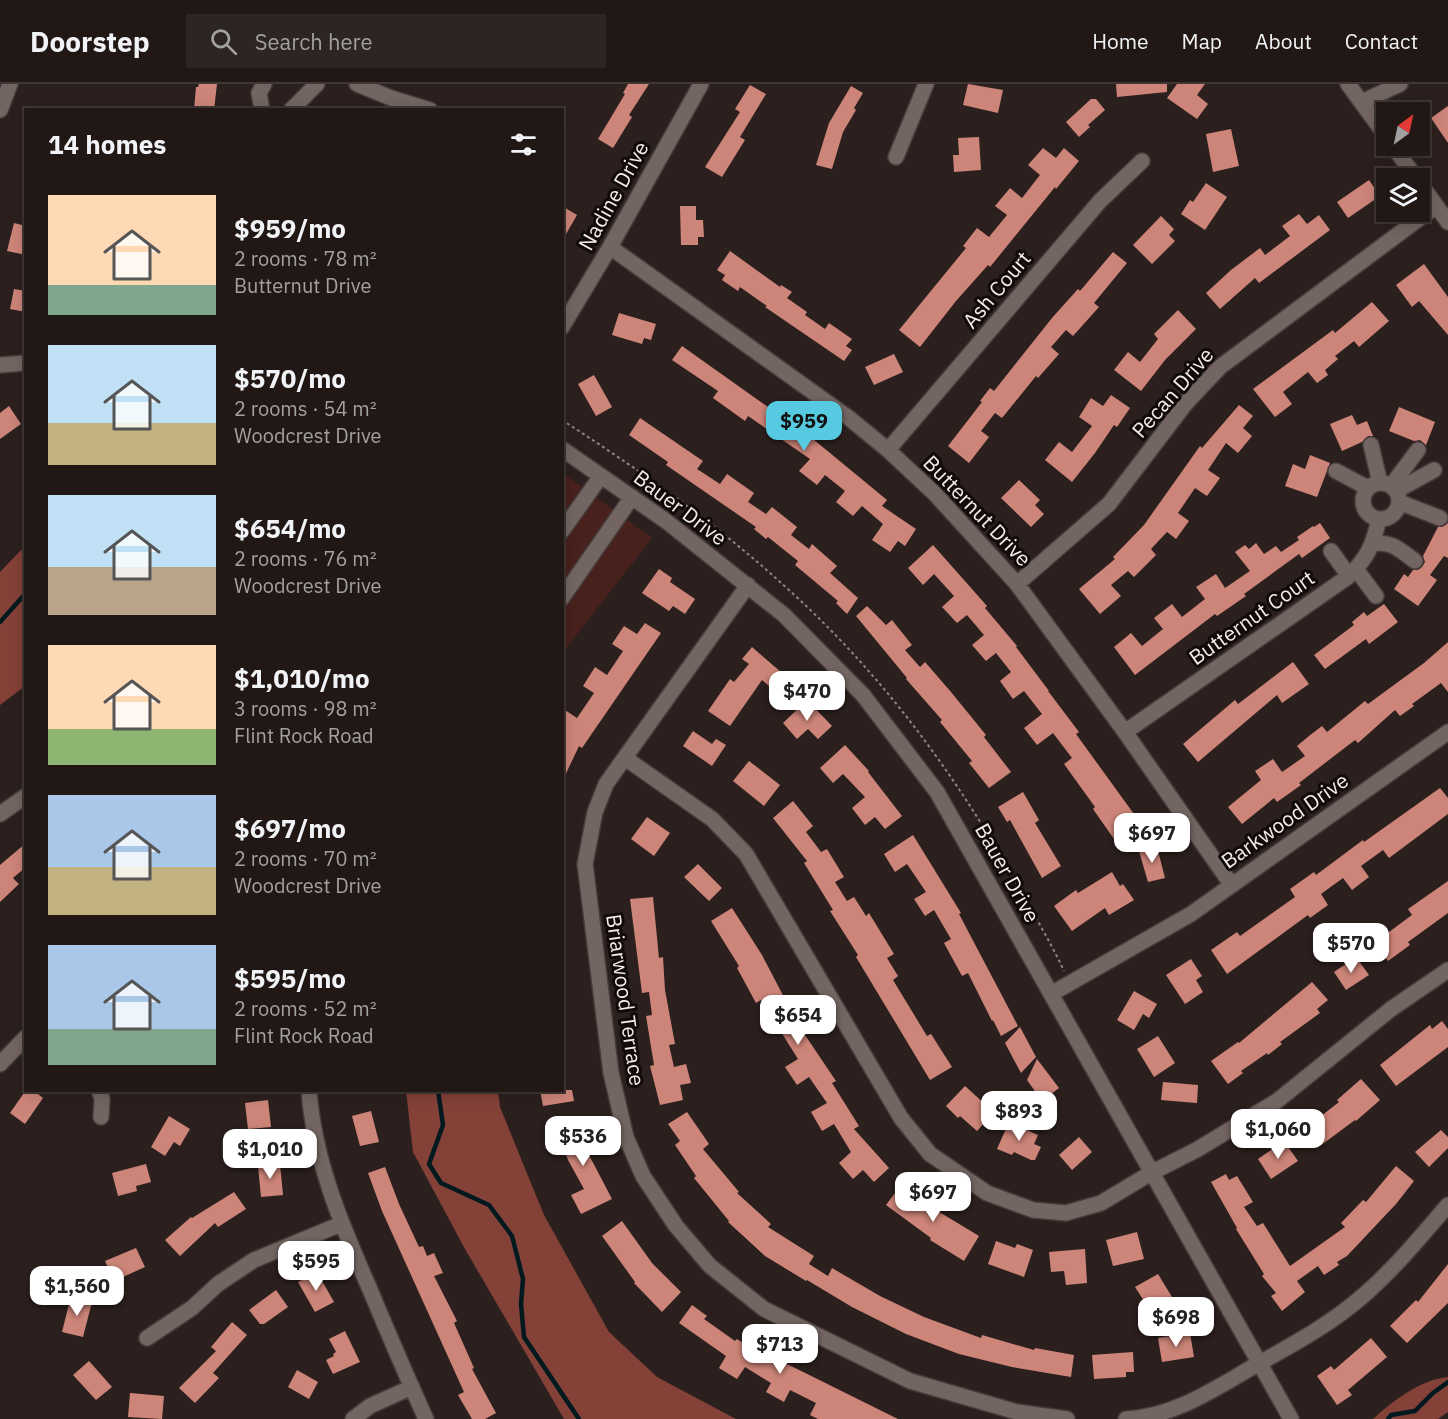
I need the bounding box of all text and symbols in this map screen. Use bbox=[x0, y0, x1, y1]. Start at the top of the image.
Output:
search box bbox=[186, 14, 606, 68]
text: Doorstep bbox=[30, 23, 150, 60]
icon: search bbox=[207, 25, 240, 58]
text: Search here bbox=[255, 27, 373, 56]
text: Home bbox=[1092, 27, 1149, 55]
text: Map bbox=[1182, 27, 1222, 55]
text: About bbox=[1255, 27, 1312, 55]
text: Contact bbox=[1345, 27, 1418, 55]
north arrow bbox=[1376, 102, 1430, 156]
map controls bbox=[1376, 102, 1430, 222]
text: 14 homes bbox=[48, 127, 166, 161]
icon: filters bbox=[507, 128, 540, 161]
street label: Nadine Drive bbox=[572, 136, 655, 255]
button: layers bbox=[1376, 168, 1430, 222]
text: $959/mo bbox=[234, 211, 346, 245]
icon: home bbox=[96, 219, 168, 291]
text: 2 rooms · 78 m² bbox=[234, 245, 377, 272]
street label: Ash Court bbox=[956, 245, 1037, 334]
text: Butternut Drive bbox=[234, 272, 371, 299]
street label: Pecan Drive bbox=[1125, 341, 1219, 444]
text: $570/mo bbox=[234, 361, 346, 395]
icon: home bbox=[96, 369, 168, 441]
text: 2 rooms · 54 m² bbox=[234, 395, 377, 422]
pin: $959 bbox=[768, 401, 840, 452]
text: $959 bbox=[780, 407, 828, 434]
text: Woodcrest Drive bbox=[234, 422, 382, 449]
street label: Butternut Drive bbox=[918, 449, 1038, 572]
street label: Bauer Drive bbox=[628, 463, 733, 551]
text: $654/mo bbox=[234, 511, 346, 545]
icon: home bbox=[96, 519, 168, 591]
text: 2 rooms · 76 m² bbox=[234, 545, 377, 572]
street label: Butternut Court bbox=[1183, 563, 1320, 671]
text: Woodcrest Drive bbox=[234, 572, 382, 599]
text: $1,010/mo bbox=[234, 661, 370, 695]
icon: home bbox=[96, 669, 168, 741]
pin: $470 bbox=[771, 671, 843, 722]
text: $470 bbox=[783, 677, 831, 704]
text: 3 rooms · 98 m² bbox=[234, 695, 377, 722]
text: Flint Rock Road bbox=[234, 722, 374, 749]
street label: Barkwood Drive bbox=[1215, 766, 1354, 874]
text: $697/mo bbox=[234, 811, 346, 845]
pin: $697 bbox=[1116, 813, 1188, 864]
street label: Bauer Drive bbox=[969, 818, 1047, 927]
icon: home bbox=[96, 819, 168, 891]
text: $697 bbox=[1128, 819, 1176, 846]
text: 2 rooms · 70 m² bbox=[234, 845, 377, 872]
text: Woodcrest Drive bbox=[234, 872, 382, 899]
street label: Briarwood Terrace bbox=[600, 912, 652, 1087]
pin: $570 bbox=[1315, 923, 1387, 974]
text: $570 bbox=[1327, 929, 1375, 956]
text: $595/mo bbox=[234, 961, 346, 995]
icon: home bbox=[96, 969, 168, 1041]
text: 2 rooms · 52 m² bbox=[234, 995, 377, 1022]
pin: $654 bbox=[762, 995, 834, 1046]
text: $654 bbox=[774, 1001, 822, 1028]
text: Flint Rock Road bbox=[234, 1022, 374, 1049]
pin: $893 bbox=[983, 1091, 1055, 1142]
text: $893 bbox=[995, 1097, 1043, 1124]
pin: $1,060 bbox=[1229, 1109, 1327, 1160]
text: $1,060 bbox=[1245, 1115, 1311, 1142]
pin: $536 bbox=[547, 1116, 619, 1167]
text: $536 bbox=[559, 1122, 607, 1149]
pin: $1,010 bbox=[221, 1129, 319, 1180]
text: $1,010 bbox=[237, 1135, 303, 1162]
pin: $697 bbox=[897, 1172, 969, 1223]
text: $697 bbox=[909, 1178, 957, 1205]
pin: $595 bbox=[280, 1241, 352, 1292]
text: $595 bbox=[292, 1247, 340, 1274]
pin: $1,560 bbox=[28, 1266, 126, 1317]
text: $1,560 bbox=[44, 1272, 110, 1299]
pin: $698 bbox=[1140, 1297, 1212, 1348]
text: $698 bbox=[1152, 1303, 1200, 1330]
pin: $713 bbox=[744, 1324, 816, 1375]
text: $713 bbox=[756, 1330, 804, 1357]

